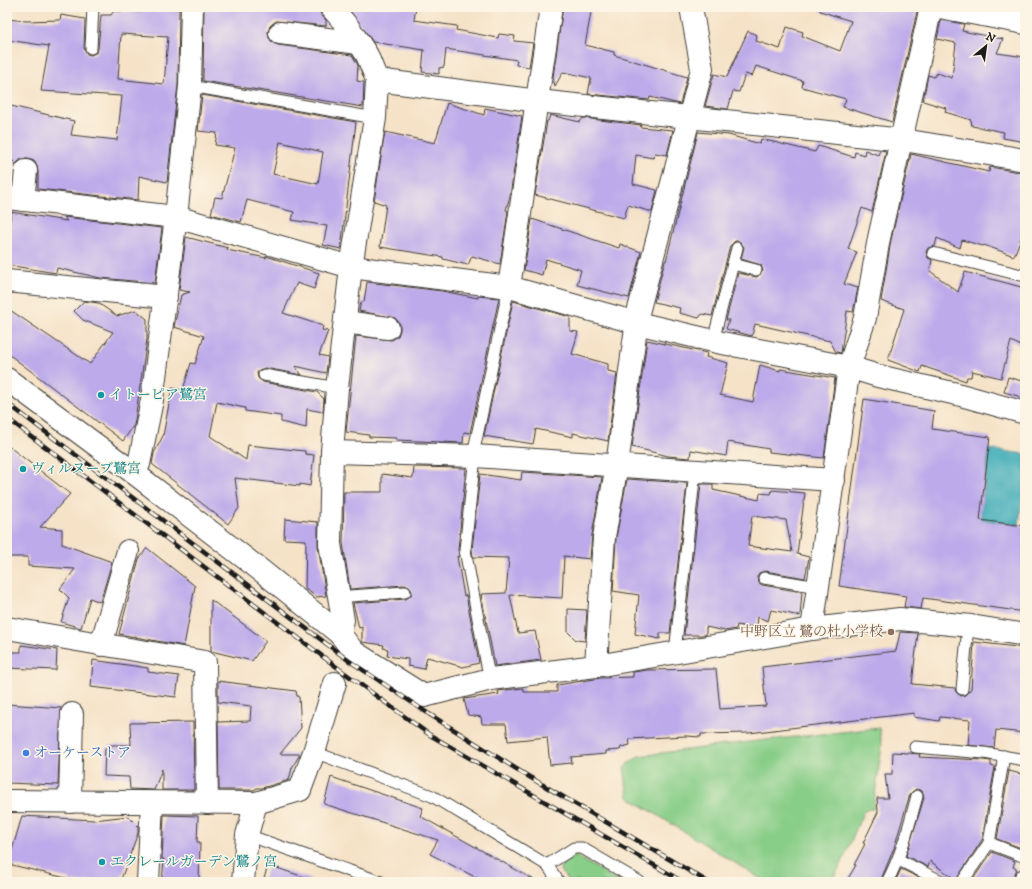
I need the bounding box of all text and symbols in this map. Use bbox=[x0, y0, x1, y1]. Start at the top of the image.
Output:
north arrow bbox=[966, 26, 1006, 66]
text: N bbox=[983, 30, 998, 46]
place label: イトーピア鷺宮 bbox=[109, 386, 207, 404]
marker: イトーピア鷺宮 bbox=[96, 390, 106, 400]
place label: ヴィルヌーブ鷺宮 bbox=[31, 460, 141, 478]
marker: ヴィルヌーブ鷺宮 bbox=[18, 464, 28, 474]
place label: 中野区立 鷺の杜小学校 bbox=[740, 623, 883, 641]
marker: 中野区立 鷺の杜小学校 bbox=[886, 627, 896, 637]
place label: オーケーストア bbox=[34, 744, 131, 762]
marker: オーケーストア bbox=[21, 748, 31, 758]
place label: エクレールガーデン鷺ノ宮 bbox=[110, 853, 277, 871]
marker: エクレールガーデン鷺ノ宮 bbox=[97, 857, 107, 867]

